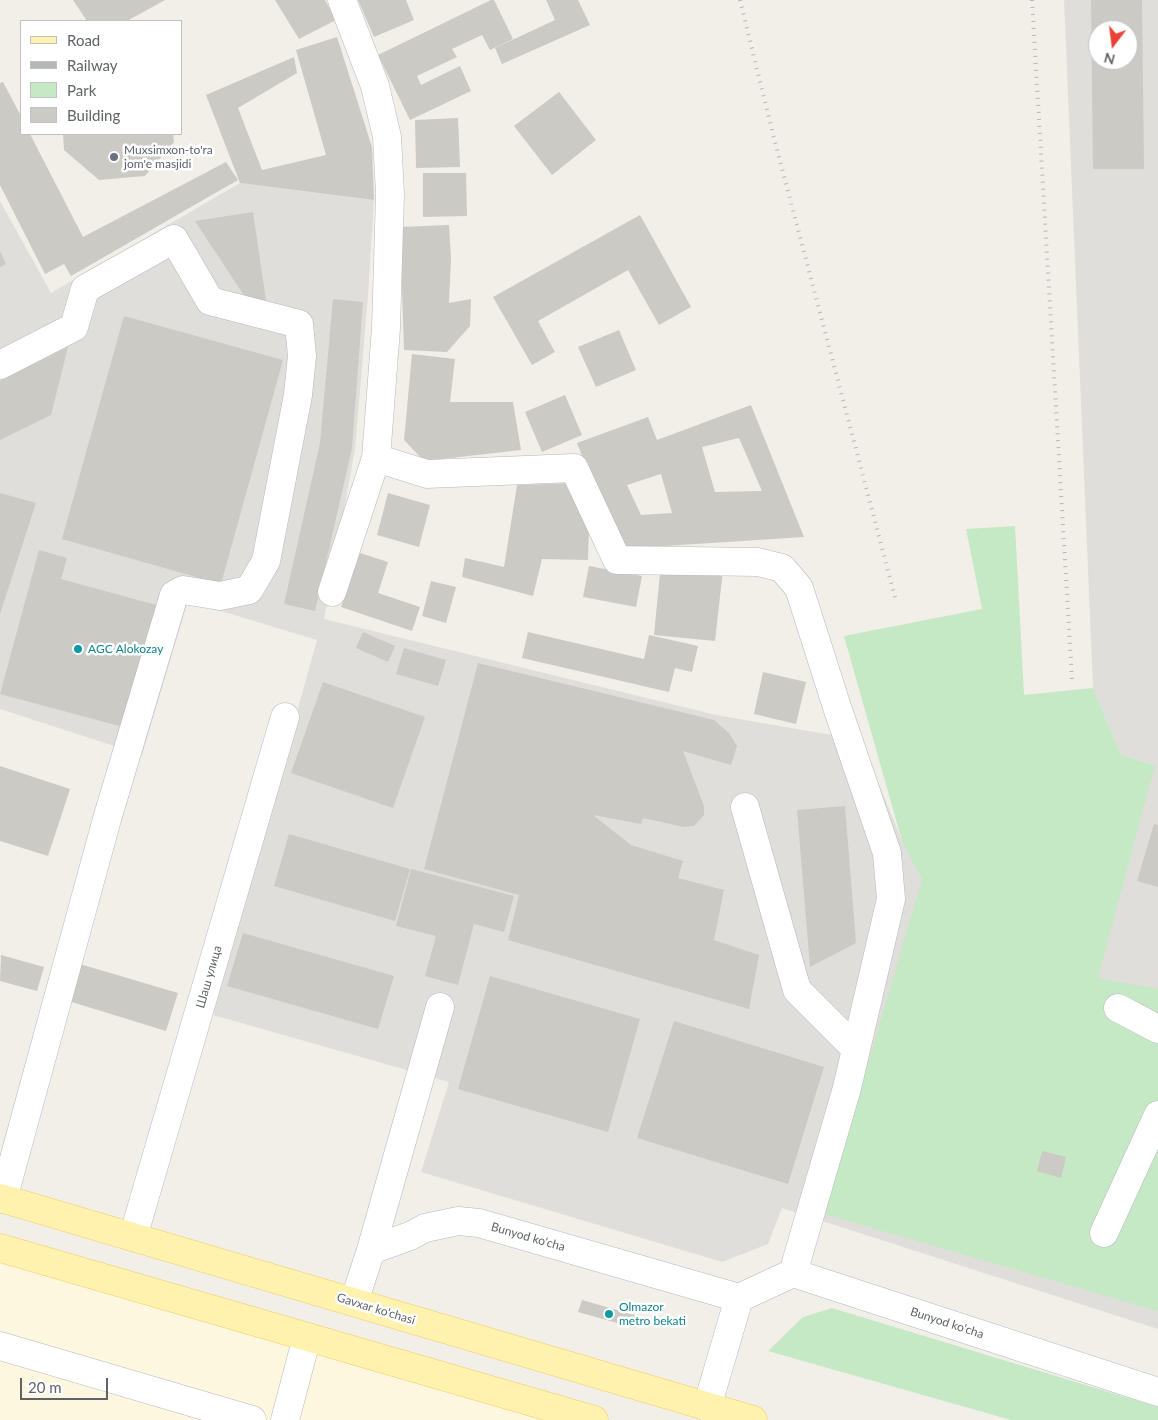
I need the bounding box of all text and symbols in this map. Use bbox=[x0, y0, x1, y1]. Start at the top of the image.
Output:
legend bbox=[20, 20, 182, 135]
north arrow bbox=[1088, 20, 1138, 70]
text: Road bbox=[67, 31, 100, 49]
text: N bbox=[1102, 49, 1117, 69]
text: Railway bbox=[67, 56, 118, 74]
text: Park bbox=[67, 81, 96, 99]
text: Building bbox=[67, 106, 120, 124]
place label: Muxsimxon-to'ra jom'e masjidi bbox=[124, 143, 213, 171]
marker: Muxsimxon-to'ra jom'e masjidi bbox=[108, 151, 120, 163]
place label: AGC Alokozay bbox=[88, 642, 163, 656]
marker: AGC Alokozay bbox=[72, 643, 84, 655]
street label: Шаш улица bbox=[193, 944, 225, 1010]
street label: Bunyod ko'cha bbox=[489, 1220, 567, 1254]
street label: Gavxar ko'chasi bbox=[335, 1290, 417, 1328]
place label: Olmazor metro bekati bbox=[619, 1300, 686, 1328]
street label: Bunyod ko'cha bbox=[908, 1304, 986, 1342]
marker: Olmazor metro bekati bbox=[603, 1308, 615, 1320]
scale bar bbox=[22, 1368, 110, 1400]
text: 20 m bbox=[28, 1378, 62, 1396]

